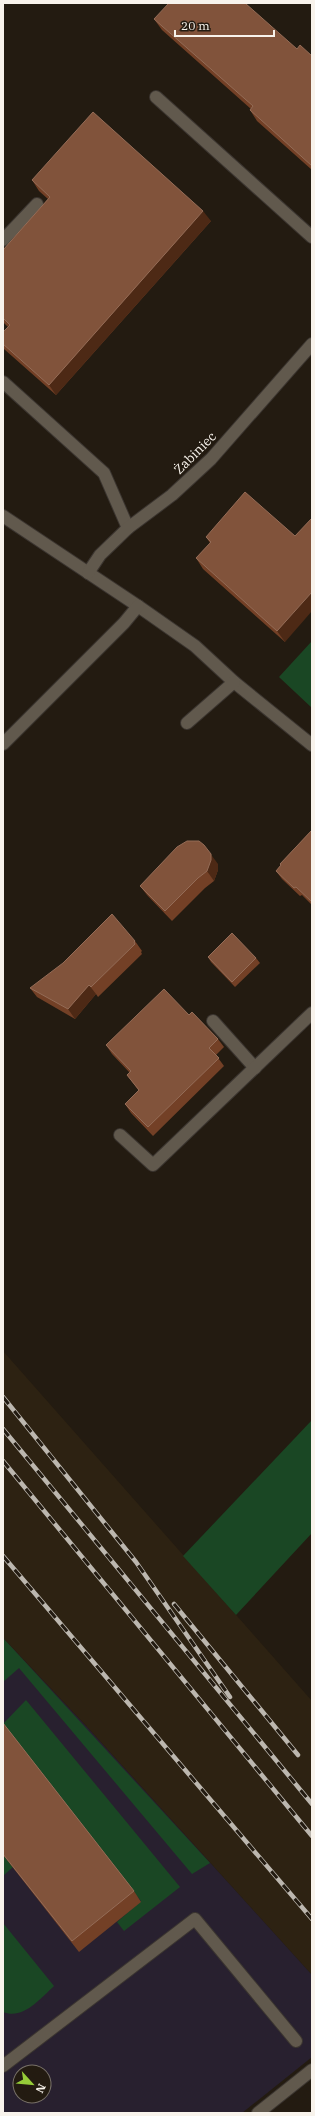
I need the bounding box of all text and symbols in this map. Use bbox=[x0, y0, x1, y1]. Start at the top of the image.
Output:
scale bar bbox=[175, 12, 274, 38]
text: 20 m bbox=[181, 18, 210, 33]
street label: Żabiniec bbox=[170, 428, 220, 478]
north arrow bbox=[12, 2064, 52, 2104]
text: N bbox=[33, 2081, 49, 2096]

